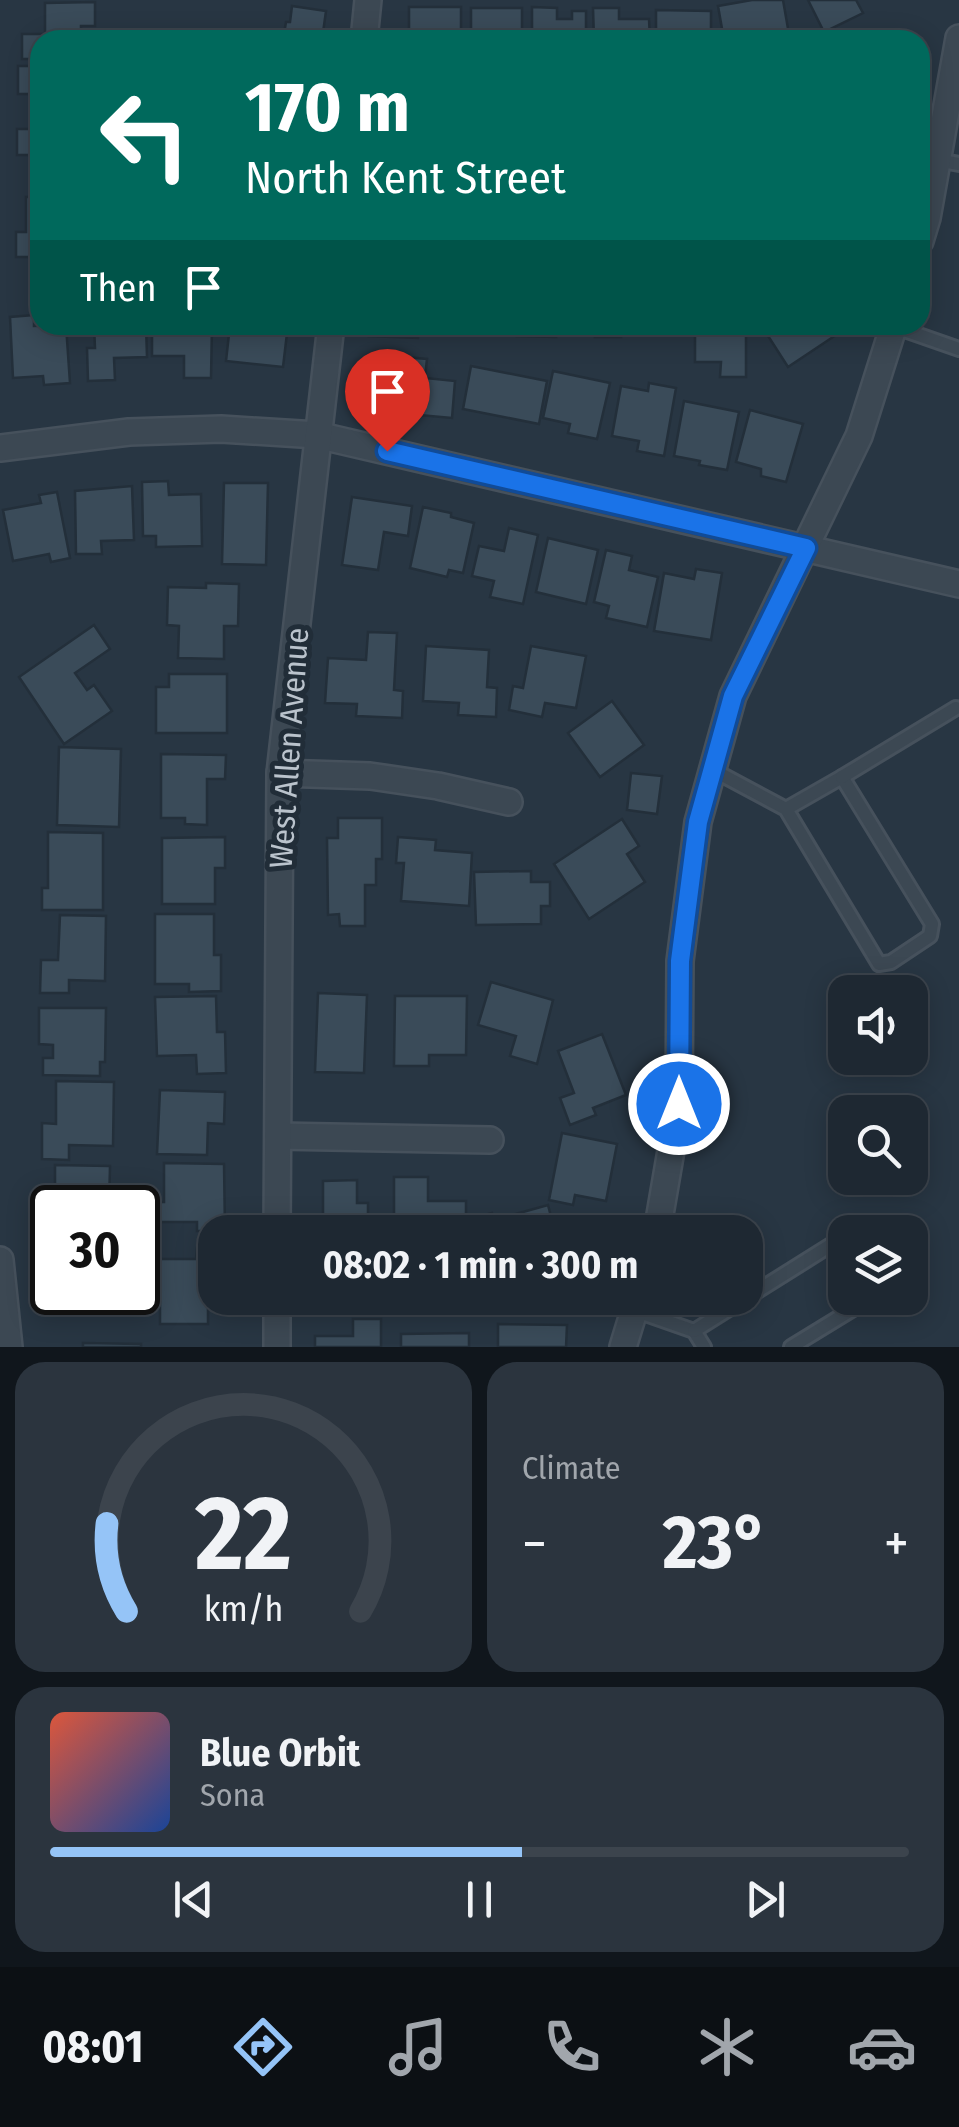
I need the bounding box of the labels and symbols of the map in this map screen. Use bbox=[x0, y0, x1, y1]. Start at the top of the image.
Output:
pin bbox=[345, 349, 430, 452]
street label: West Allen Avenue bbox=[262, 626, 316, 870]
position arrow bbox=[627, 1052, 731, 1156]
speed limit sign: 30 bbox=[30, 1185, 160, 1315]

